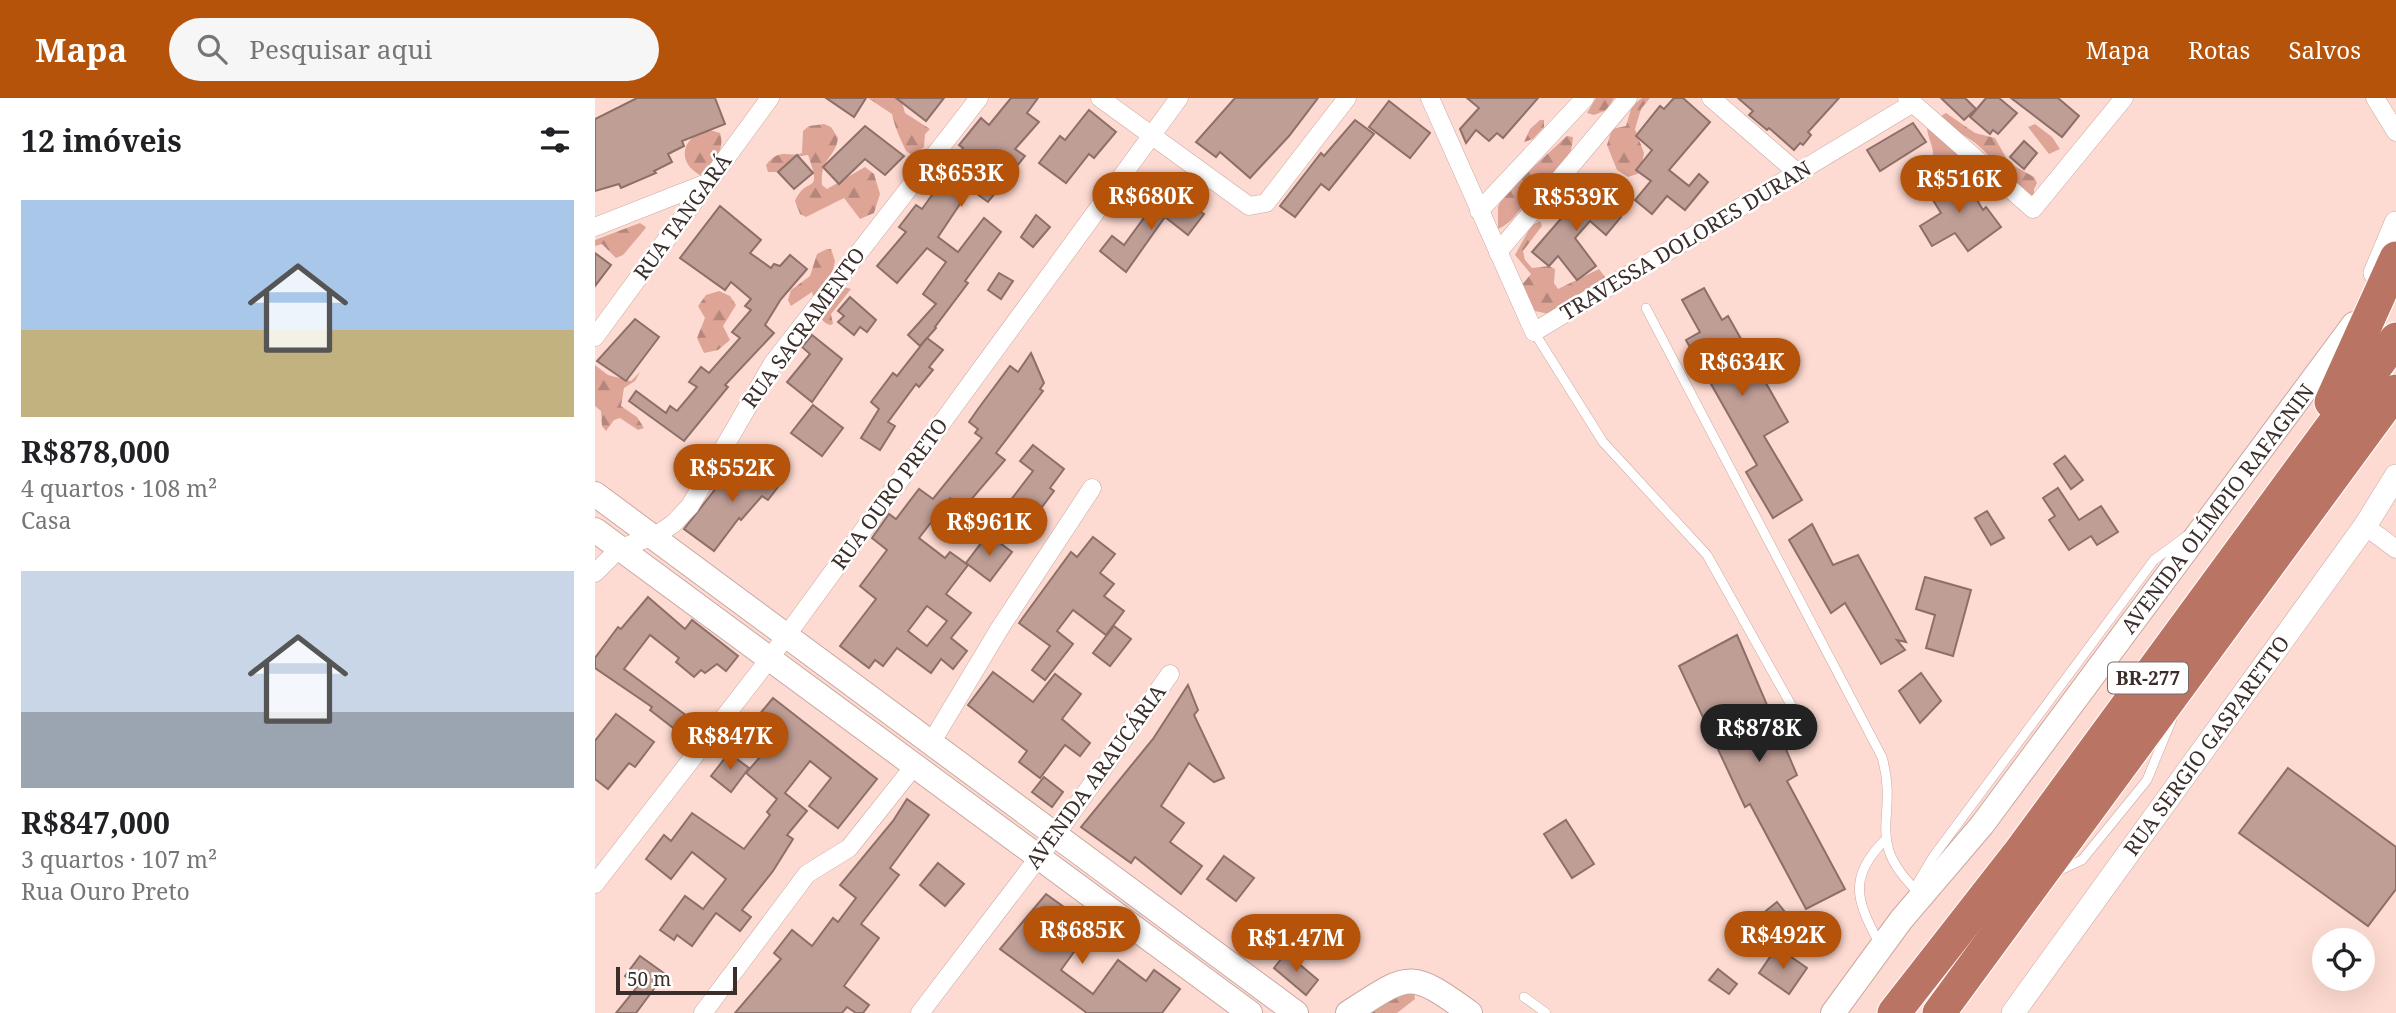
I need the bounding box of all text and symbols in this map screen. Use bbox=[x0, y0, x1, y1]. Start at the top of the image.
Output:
search box bbox=[169, 18, 659, 81]
text: Mapa bbox=[35, 27, 127, 72]
icon: search bbox=[193, 30, 231, 68]
text: Pesquisar aqui bbox=[249, 31, 432, 67]
text: Mapa bbox=[2086, 33, 2150, 66]
text: Rotas bbox=[2188, 33, 2250, 66]
text: Salvos bbox=[2288, 33, 2361, 66]
text: 12 imóveis bbox=[21, 120, 182, 161]
icon: filters bbox=[536, 121, 574, 159]
street label: RUA TANGARÁ bbox=[627, 148, 738, 285]
pin: R$653K bbox=[904, 150, 1018, 209]
street label: TRAVESSA DOLORES DURAN bbox=[1555, 154, 1816, 326]
text: R$653K bbox=[918, 156, 1004, 188]
pin: R$516K bbox=[1902, 156, 2016, 215]
text: R$516K bbox=[1916, 162, 2002, 194]
pin: R$680K bbox=[1094, 172, 1208, 232]
pin: R$539K bbox=[1519, 174, 1633, 233]
text: R$680K bbox=[1108, 179, 1194, 211]
text: R$539K bbox=[1533, 180, 1619, 212]
street label: RUA SACRAMENTO bbox=[735, 241, 871, 413]
icon: home bbox=[235, 245, 361, 371]
pin: R$634K bbox=[1685, 338, 1799, 398]
text: R$634K bbox=[1699, 345, 1785, 377]
street label: AVENIDA OLÍMPIO RAFAGNIN bbox=[2114, 378, 2320, 639]
street label: RUA OURO PRETO bbox=[825, 412, 954, 575]
text: R$878,000 bbox=[21, 431, 170, 472]
pin: R$552K bbox=[675, 444, 789, 504]
text: R$552K bbox=[689, 451, 775, 483]
text: 4 quartos · 108 m² bbox=[21, 472, 217, 504]
pin: R$961K bbox=[932, 498, 1046, 558]
text: Casa bbox=[21, 504, 71, 536]
text: R$961K bbox=[946, 505, 1032, 537]
icon: home bbox=[235, 616, 361, 742]
street label: RUA SERGIO GASPARETTO bbox=[2117, 630, 2296, 861]
road number: BR-277 bbox=[2108, 663, 2188, 694]
street label: AVENIDA ARAUCÁRIA bbox=[1019, 679, 1172, 874]
pin: R$878K bbox=[1702, 704, 1816, 764]
text: R$878K bbox=[1716, 711, 1802, 743]
pin: R$847K bbox=[673, 712, 787, 772]
text: R$847K bbox=[687, 719, 773, 751]
text: R$847,000 bbox=[21, 802, 170, 843]
text: 3 quartos · 107 m² bbox=[21, 843, 217, 875]
text: Rua Ouro Preto bbox=[21, 875, 190, 907]
pin: R$685K bbox=[1025, 906, 1139, 966]
pin: R$492K bbox=[1726, 912, 1840, 971]
text: R$685K bbox=[1039, 913, 1125, 945]
pin: R$1.47M bbox=[1231, 914, 1361, 974]
text: R$492K bbox=[1740, 918, 1826, 950]
text: R$1.47M bbox=[1247, 921, 1345, 953]
map controls bbox=[2312, 928, 2375, 991]
button: locate bbox=[2312, 928, 2375, 991]
scale bar bbox=[616, 964, 737, 996]
text: 50 m bbox=[627, 966, 671, 992]

